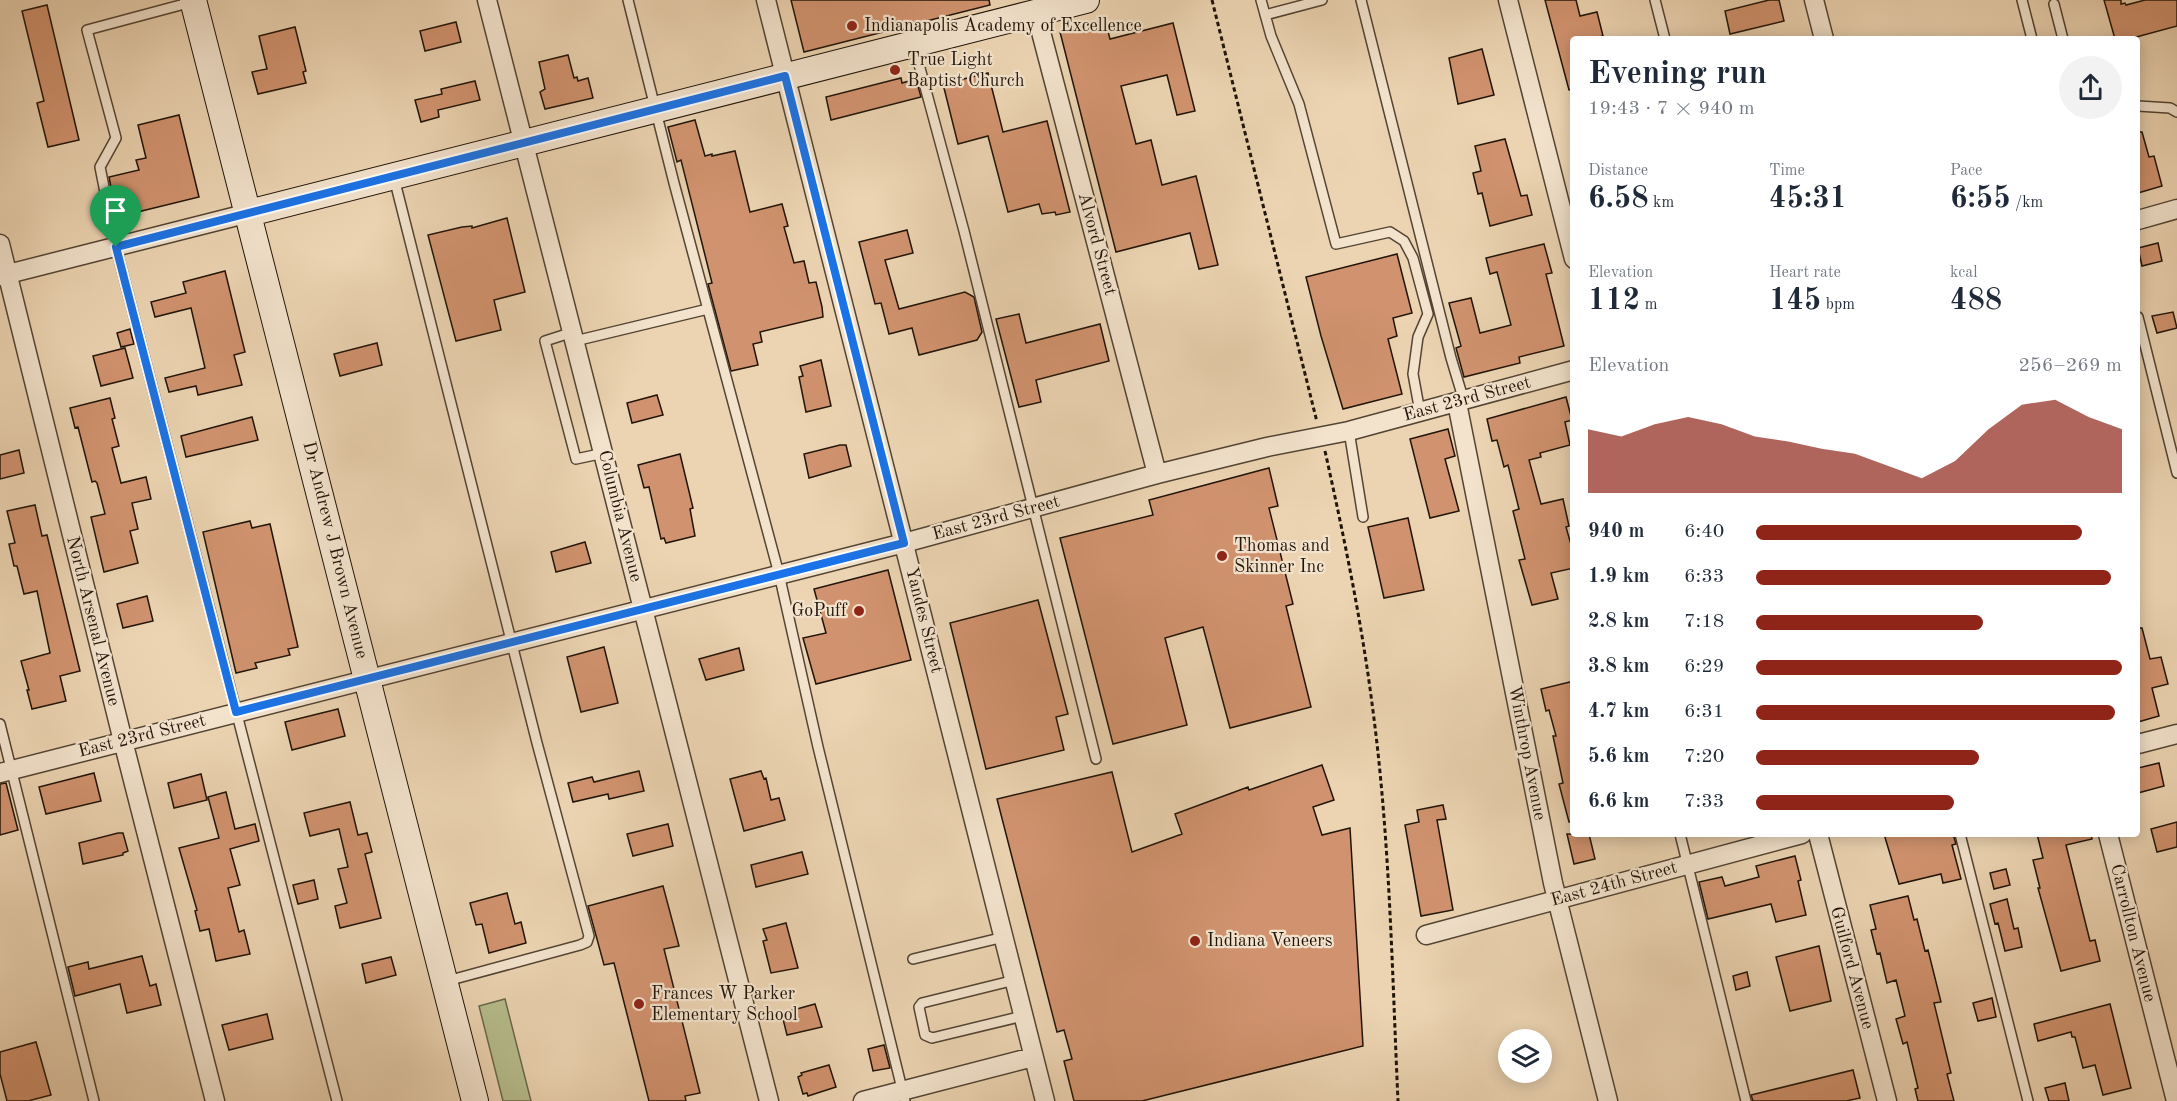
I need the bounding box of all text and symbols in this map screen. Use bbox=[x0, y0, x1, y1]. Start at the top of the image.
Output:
place label: Indianapolis Academy of Excellence bbox=[864, 17, 1142, 35]
marker: Indianapolis Academy of Excellence bbox=[845, 19, 859, 33]
place label: True Light Baptist Church bbox=[907, 51, 1025, 90]
button: share bbox=[2059, 56, 2122, 119]
text: Evening run bbox=[1588, 58, 1767, 91]
marker: True Light Baptist Church bbox=[888, 63, 902, 77]
text: 19:43 · 7 × 940 m bbox=[1588, 99, 1755, 119]
text: Distance bbox=[1588, 163, 1648, 179]
text: Time bbox=[1769, 163, 1805, 179]
text: Pace bbox=[1950, 163, 1982, 179]
text: 6.58 bbox=[1588, 184, 1649, 214]
text: 45:31 bbox=[1769, 184, 1847, 214]
text: 6:55 bbox=[1950, 184, 2011, 214]
pin bbox=[90, 185, 141, 247]
street label: Alvord Street bbox=[1075, 191, 1119, 297]
icon: arrive bbox=[99, 194, 132, 227]
text: km bbox=[1649, 195, 1674, 211]
text: /km bbox=[2011, 195, 2043, 211]
text: Elevation bbox=[1588, 265, 1653, 281]
text: Heart rate bbox=[1769, 265, 1841, 281]
text: kcal bbox=[1950, 265, 1978, 281]
text: 112 bbox=[1588, 286, 1640, 316]
text: 145 bbox=[1769, 286, 1821, 316]
text: 488 bbox=[1950, 286, 2002, 316]
text: m bbox=[1640, 297, 1657, 313]
text: bpm bbox=[1821, 297, 1855, 313]
text: Elevation bbox=[1588, 356, 1669, 376]
text: 256–269 m bbox=[2019, 356, 2122, 376]
street label: East 23rd Street bbox=[1401, 373, 1533, 425]
street label: Dr Andrew J Brown Avenue bbox=[299, 440, 371, 660]
street label: Columbia Avenue bbox=[595, 448, 645, 584]
street label: East 23rd Street bbox=[930, 492, 1062, 544]
text: 940 m bbox=[1588, 522, 1644, 542]
text: 6:40 bbox=[1684, 522, 1724, 542]
street label: North Arsenal Avenue bbox=[63, 534, 123, 708]
place label: Thomas and Skinner Inc bbox=[1234, 537, 1330, 576]
marker: Thomas and Skinner Inc bbox=[1215, 549, 1229, 563]
street label: Yandes Street bbox=[902, 565, 946, 675]
text: 1.9 km bbox=[1588, 567, 1650, 587]
text: 6:33 bbox=[1684, 567, 1724, 587]
place label: GoPuff bbox=[791, 602, 848, 620]
marker: GoPuff bbox=[852, 604, 866, 618]
text: 2.8 km bbox=[1588, 612, 1650, 632]
text: 7:18 bbox=[1684, 612, 1724, 632]
text: 3.8 km bbox=[1588, 657, 1650, 677]
text: 6:29 bbox=[1684, 657, 1724, 677]
street label: Winthrop Avenue bbox=[1505, 684, 1549, 822]
text: 4.7 km bbox=[1588, 702, 1650, 722]
text: 6:31 bbox=[1684, 702, 1724, 722]
street label: East 23rd Street bbox=[76, 711, 208, 761]
text: 5.6 km bbox=[1588, 747, 1650, 767]
text: 7:20 bbox=[1684, 747, 1724, 767]
text: 6.6 km bbox=[1588, 792, 1650, 812]
text: 7:33 bbox=[1684, 792, 1724, 812]
street label: East 24th Street bbox=[1549, 858, 1679, 910]
street label: Carrollton Avenue bbox=[2107, 862, 2159, 1004]
street label: Guilford Avenue bbox=[1827, 905, 1877, 1031]
place label: Indiana Veneers bbox=[1207, 932, 1333, 950]
marker: Indiana Veneers bbox=[1188, 934, 1202, 948]
place label: Frances W Parker Elementary School bbox=[651, 985, 798, 1024]
marker: Frances W Parker Elementary School bbox=[632, 997, 646, 1011]
map controls bbox=[1498, 1029, 1552, 1083]
button: layers bbox=[1498, 1029, 1552, 1083]

